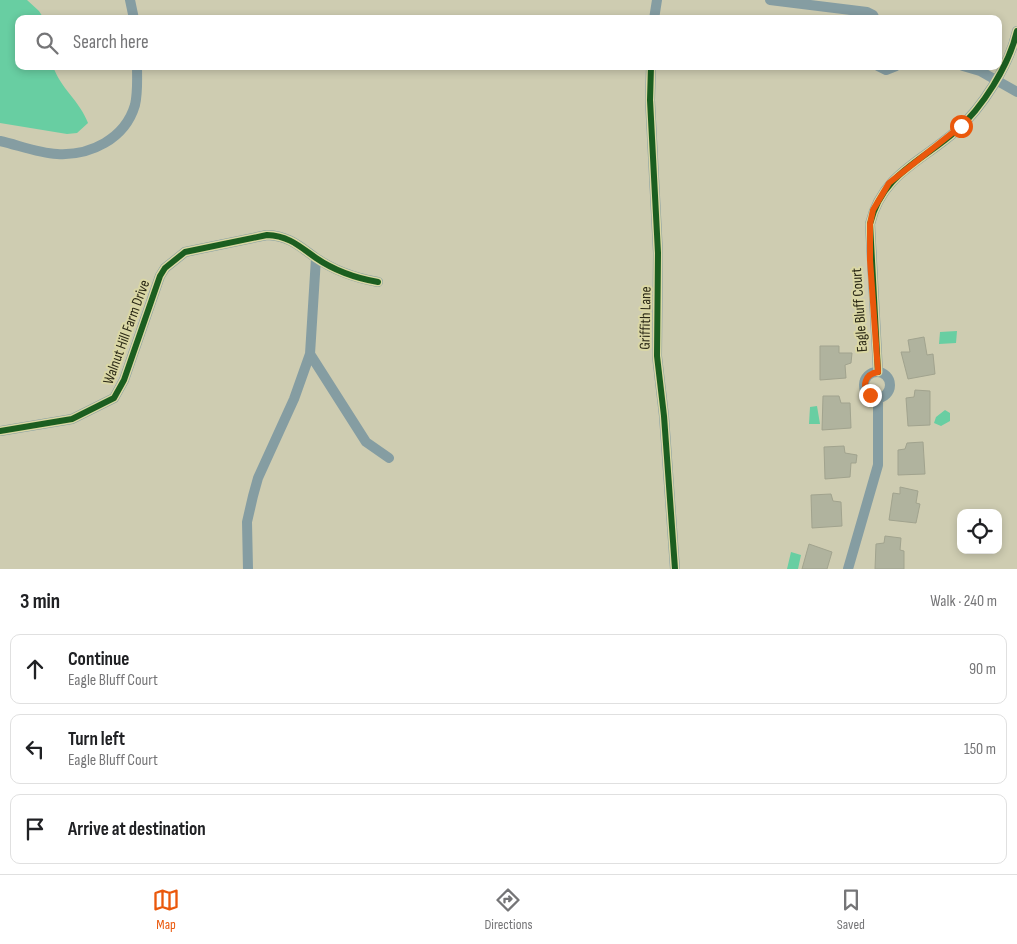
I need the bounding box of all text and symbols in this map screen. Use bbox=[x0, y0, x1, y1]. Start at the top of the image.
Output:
search box bbox=[15, 15, 1002, 70]
icon: search bbox=[33, 29, 61, 57]
text: Search here bbox=[73, 31, 149, 54]
route start bbox=[950, 115, 973, 138]
street label: Eagle Bluff Court bbox=[847, 267, 872, 353]
street label: Walnut Hill Farm Drive bbox=[99, 277, 154, 387]
street label: Griffith Lane bbox=[635, 286, 656, 350]
route end bbox=[859, 384, 882, 407]
map controls bbox=[957, 509, 1002, 554]
button: locate bbox=[957, 509, 1002, 554]
text: 3 min bbox=[20, 589, 60, 614]
text: Walk · 240 m bbox=[930, 592, 997, 611]
text: Continue bbox=[68, 648, 129, 671]
icon: ahead bbox=[21, 655, 49, 683]
text: 90 m bbox=[969, 660, 996, 679]
text: Eagle Bluff Court bbox=[68, 671, 158, 690]
text: Turn left bbox=[68, 728, 125, 751]
icon: left bbox=[21, 735, 49, 763]
text: 150 m bbox=[964, 740, 996, 759]
text: Eagle Bluff Court bbox=[68, 751, 158, 770]
icon: arrive bbox=[21, 815, 49, 843]
text: Arrive at destination bbox=[68, 818, 206, 841]
tab: Map bbox=[152, 886, 180, 933]
tab: Directions bbox=[484, 886, 533, 933]
tab: Saved bbox=[837, 886, 865, 933]

